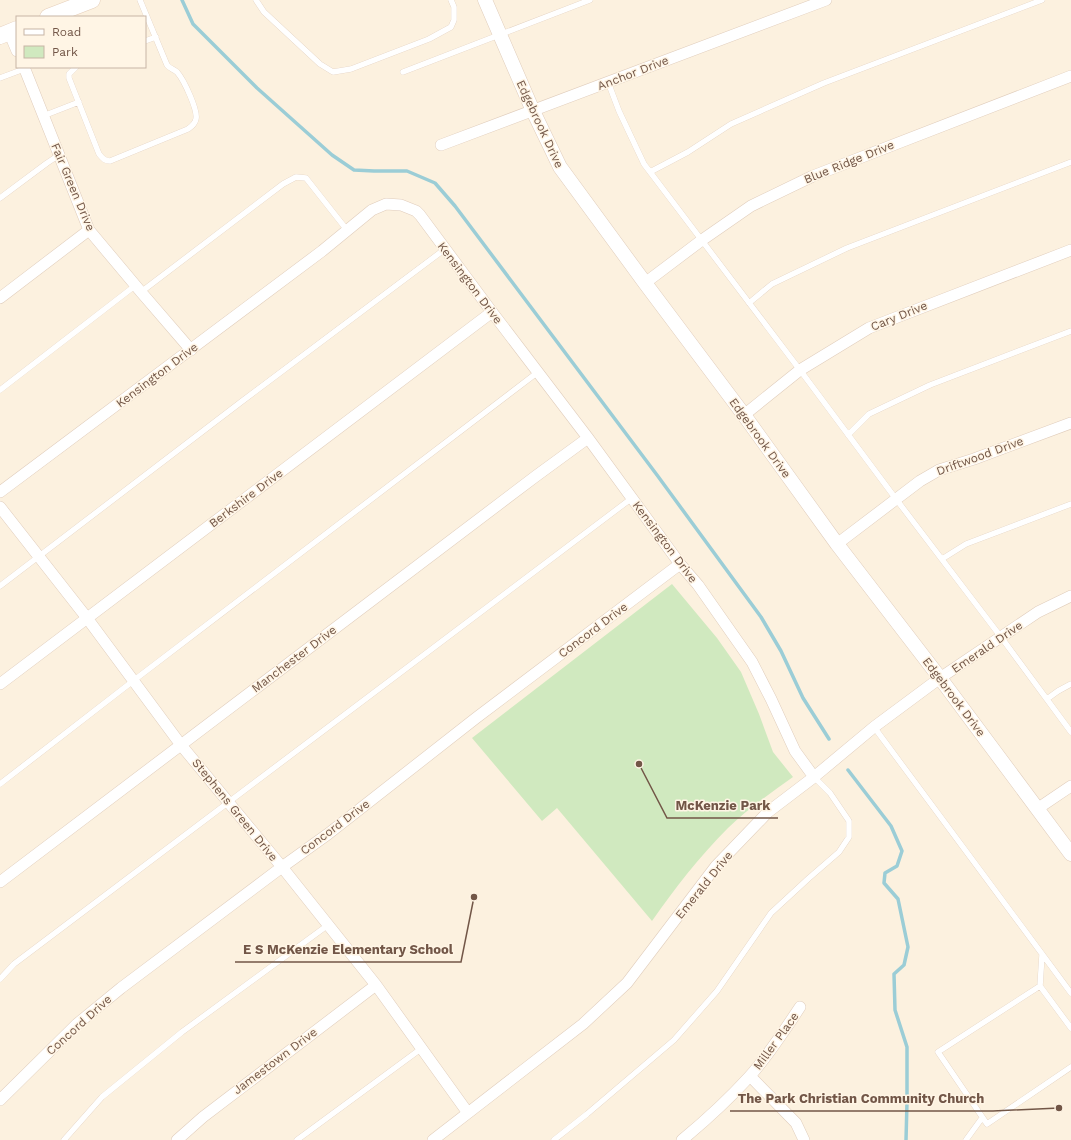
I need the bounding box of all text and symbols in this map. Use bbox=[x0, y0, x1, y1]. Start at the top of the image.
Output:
legend bbox=[16, 16, 146, 68]
text: Road bbox=[52, 25, 81, 39]
text: Park bbox=[52, 45, 78, 59]
street label: Anchor Drive bbox=[595, 53, 671, 93]
street label: Edgebrook Drive bbox=[514, 78, 567, 170]
street label: Blue Ridge Drive bbox=[802, 138, 896, 186]
street label: Fair Green Drive bbox=[48, 141, 98, 233]
street label: Kensington Drive bbox=[435, 239, 505, 327]
street label: Cary Drive bbox=[869, 298, 929, 334]
street label: Kensington Drive bbox=[113, 340, 201, 410]
street label: Edgebrook Drive bbox=[726, 395, 794, 481]
street label: Driftwood Drive bbox=[935, 434, 1025, 478]
street label: Berkshire Drive bbox=[206, 466, 286, 530]
street label: Kensington Drive bbox=[630, 498, 700, 586]
street label: Concord Drive bbox=[556, 599, 630, 661]
street label: Emerald Drive bbox=[949, 618, 1025, 676]
street label: Manchester Drive bbox=[249, 623, 339, 695]
street label: Edgebrook Drive bbox=[920, 655, 988, 739]
street label: Stephens Green Drive bbox=[189, 756, 281, 864]
callout: McKenzie Park bbox=[667, 793, 778, 818]
street label: Concord Drive bbox=[298, 796, 372, 858]
text: McKenzie Park bbox=[676, 798, 771, 813]
street label: Emerald Drive bbox=[673, 848, 735, 922]
callout: E S McKenzie Elementary School bbox=[235, 937, 461, 962]
text: E S McKenzie Elementary School bbox=[243, 942, 454, 957]
street label: Concord Drive bbox=[43, 992, 115, 1058]
street label: Miller Place bbox=[750, 1009, 802, 1073]
street label: Jamestown Drive bbox=[230, 1025, 320, 1097]
callout: The Park Christian Community Church bbox=[730, 1086, 993, 1111]
text: The Park Christian Community Church bbox=[738, 1091, 984, 1106]

